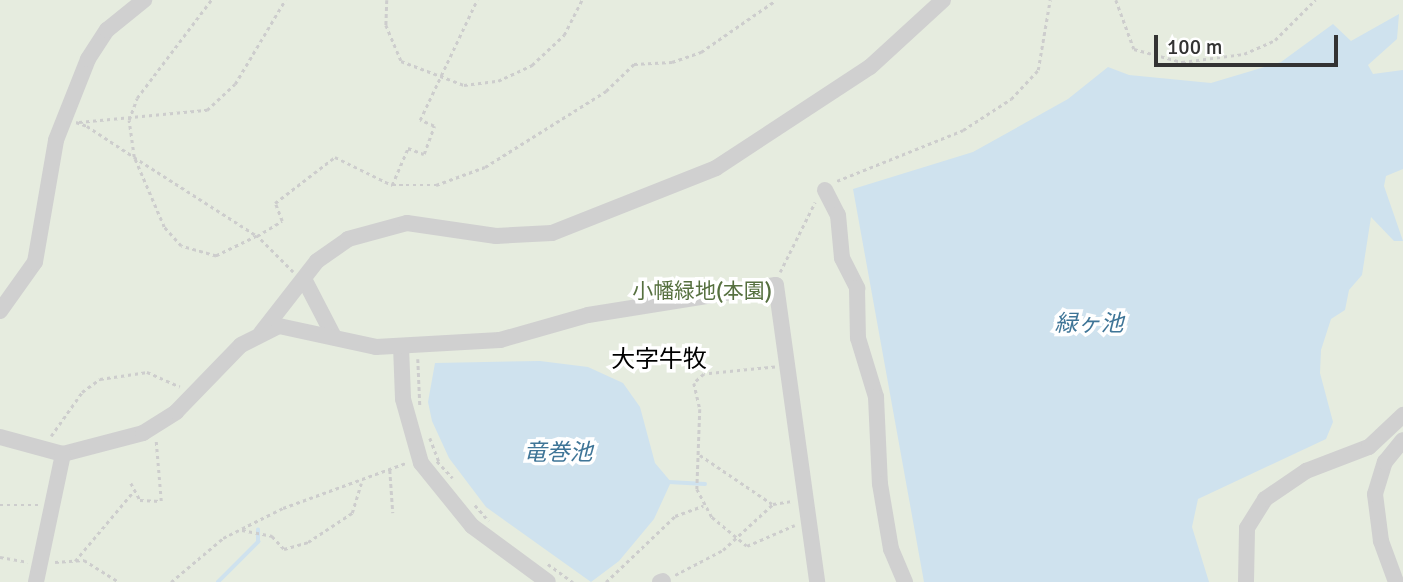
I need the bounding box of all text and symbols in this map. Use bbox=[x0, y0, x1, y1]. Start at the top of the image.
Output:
scale bar bbox=[1158, 21, 1342, 65]
text: 100 m bbox=[1167, 34, 1222, 60]
park label: 小幡緑地(本園) bbox=[632, 278, 772, 304]
water label: 緑ヶ池 bbox=[1055, 310, 1123, 338]
district label: 大字牛牧 bbox=[611, 346, 707, 374]
water label: 竜巻池 bbox=[524, 439, 592, 467]

